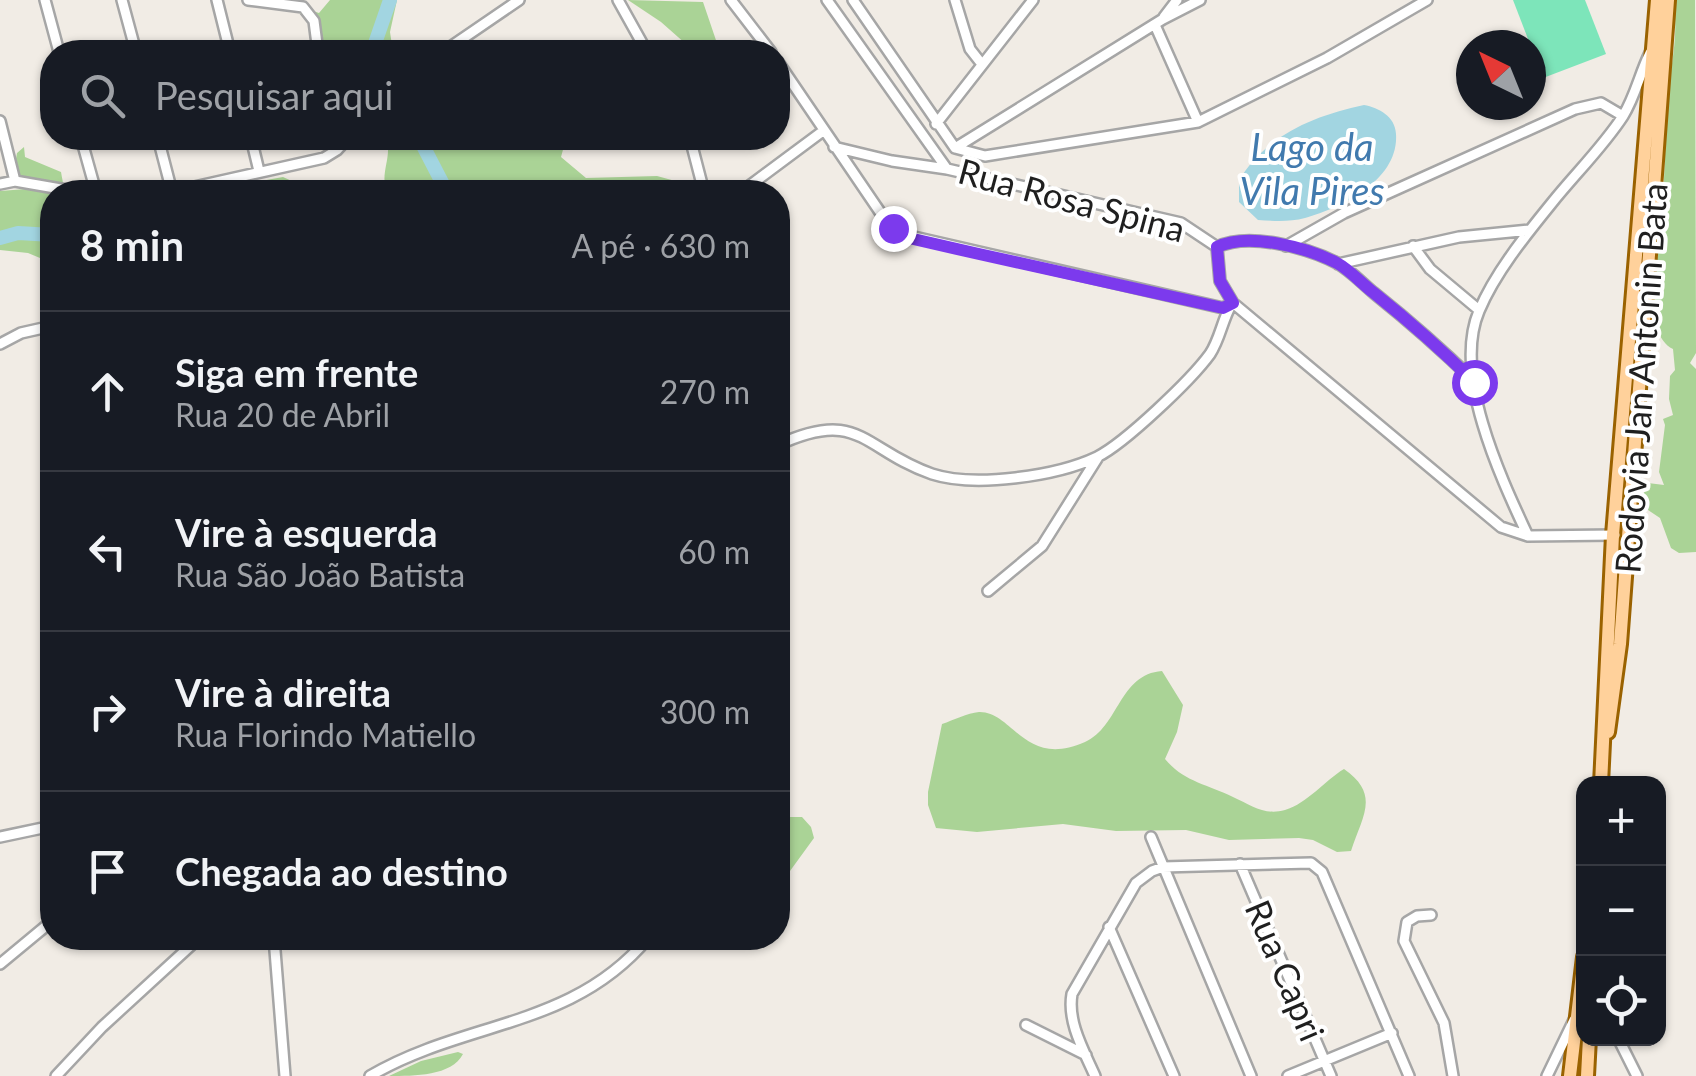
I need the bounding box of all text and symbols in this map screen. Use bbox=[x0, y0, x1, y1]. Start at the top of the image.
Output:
north arrow bbox=[1456, 30, 1546, 120]
search box bbox=[40, 40, 790, 150]
icon: search bbox=[75, 68, 130, 123]
text: Pesquisar aqui bbox=[155, 72, 394, 118]
water label: Lago da Vila Pires bbox=[1239, 123, 1385, 213]
street label: Rua Rosa Spina bbox=[954, 149, 1190, 249]
street label: Rodovia Jan Antonin Bata bbox=[1605, 181, 1675, 575]
route end bbox=[871, 206, 917, 252]
text: 8 min bbox=[80, 220, 184, 270]
text: A pé · 630 m bbox=[571, 226, 750, 265]
text: Siga em frente bbox=[175, 349, 418, 395]
route start bbox=[1452, 360, 1498, 406]
icon: ahead bbox=[80, 364, 135, 419]
text: 270 m bbox=[660, 372, 750, 411]
text: Rua 20 de Abril bbox=[175, 395, 390, 434]
text: Vire à esquerda bbox=[175, 509, 438, 555]
icon: left bbox=[80, 524, 135, 579]
text: 60 m bbox=[678, 532, 750, 571]
text: Rua São João Batista bbox=[175, 555, 465, 594]
text: Vire à direita bbox=[175, 669, 391, 715]
icon: right bbox=[80, 684, 135, 739]
text: 300 m bbox=[660, 692, 750, 731]
text: Rua Florindo Matiello bbox=[175, 715, 476, 754]
map controls bbox=[1576, 776, 1666, 1046]
button: + bbox=[1576, 776, 1666, 866]
icon: arrive bbox=[80, 844, 135, 899]
text: Chegada ao destino bbox=[175, 848, 508, 894]
button: − bbox=[1576, 866, 1666, 956]
street label: Rua Capri bbox=[1238, 893, 1334, 1047]
button: locate bbox=[1576, 956, 1666, 1046]

